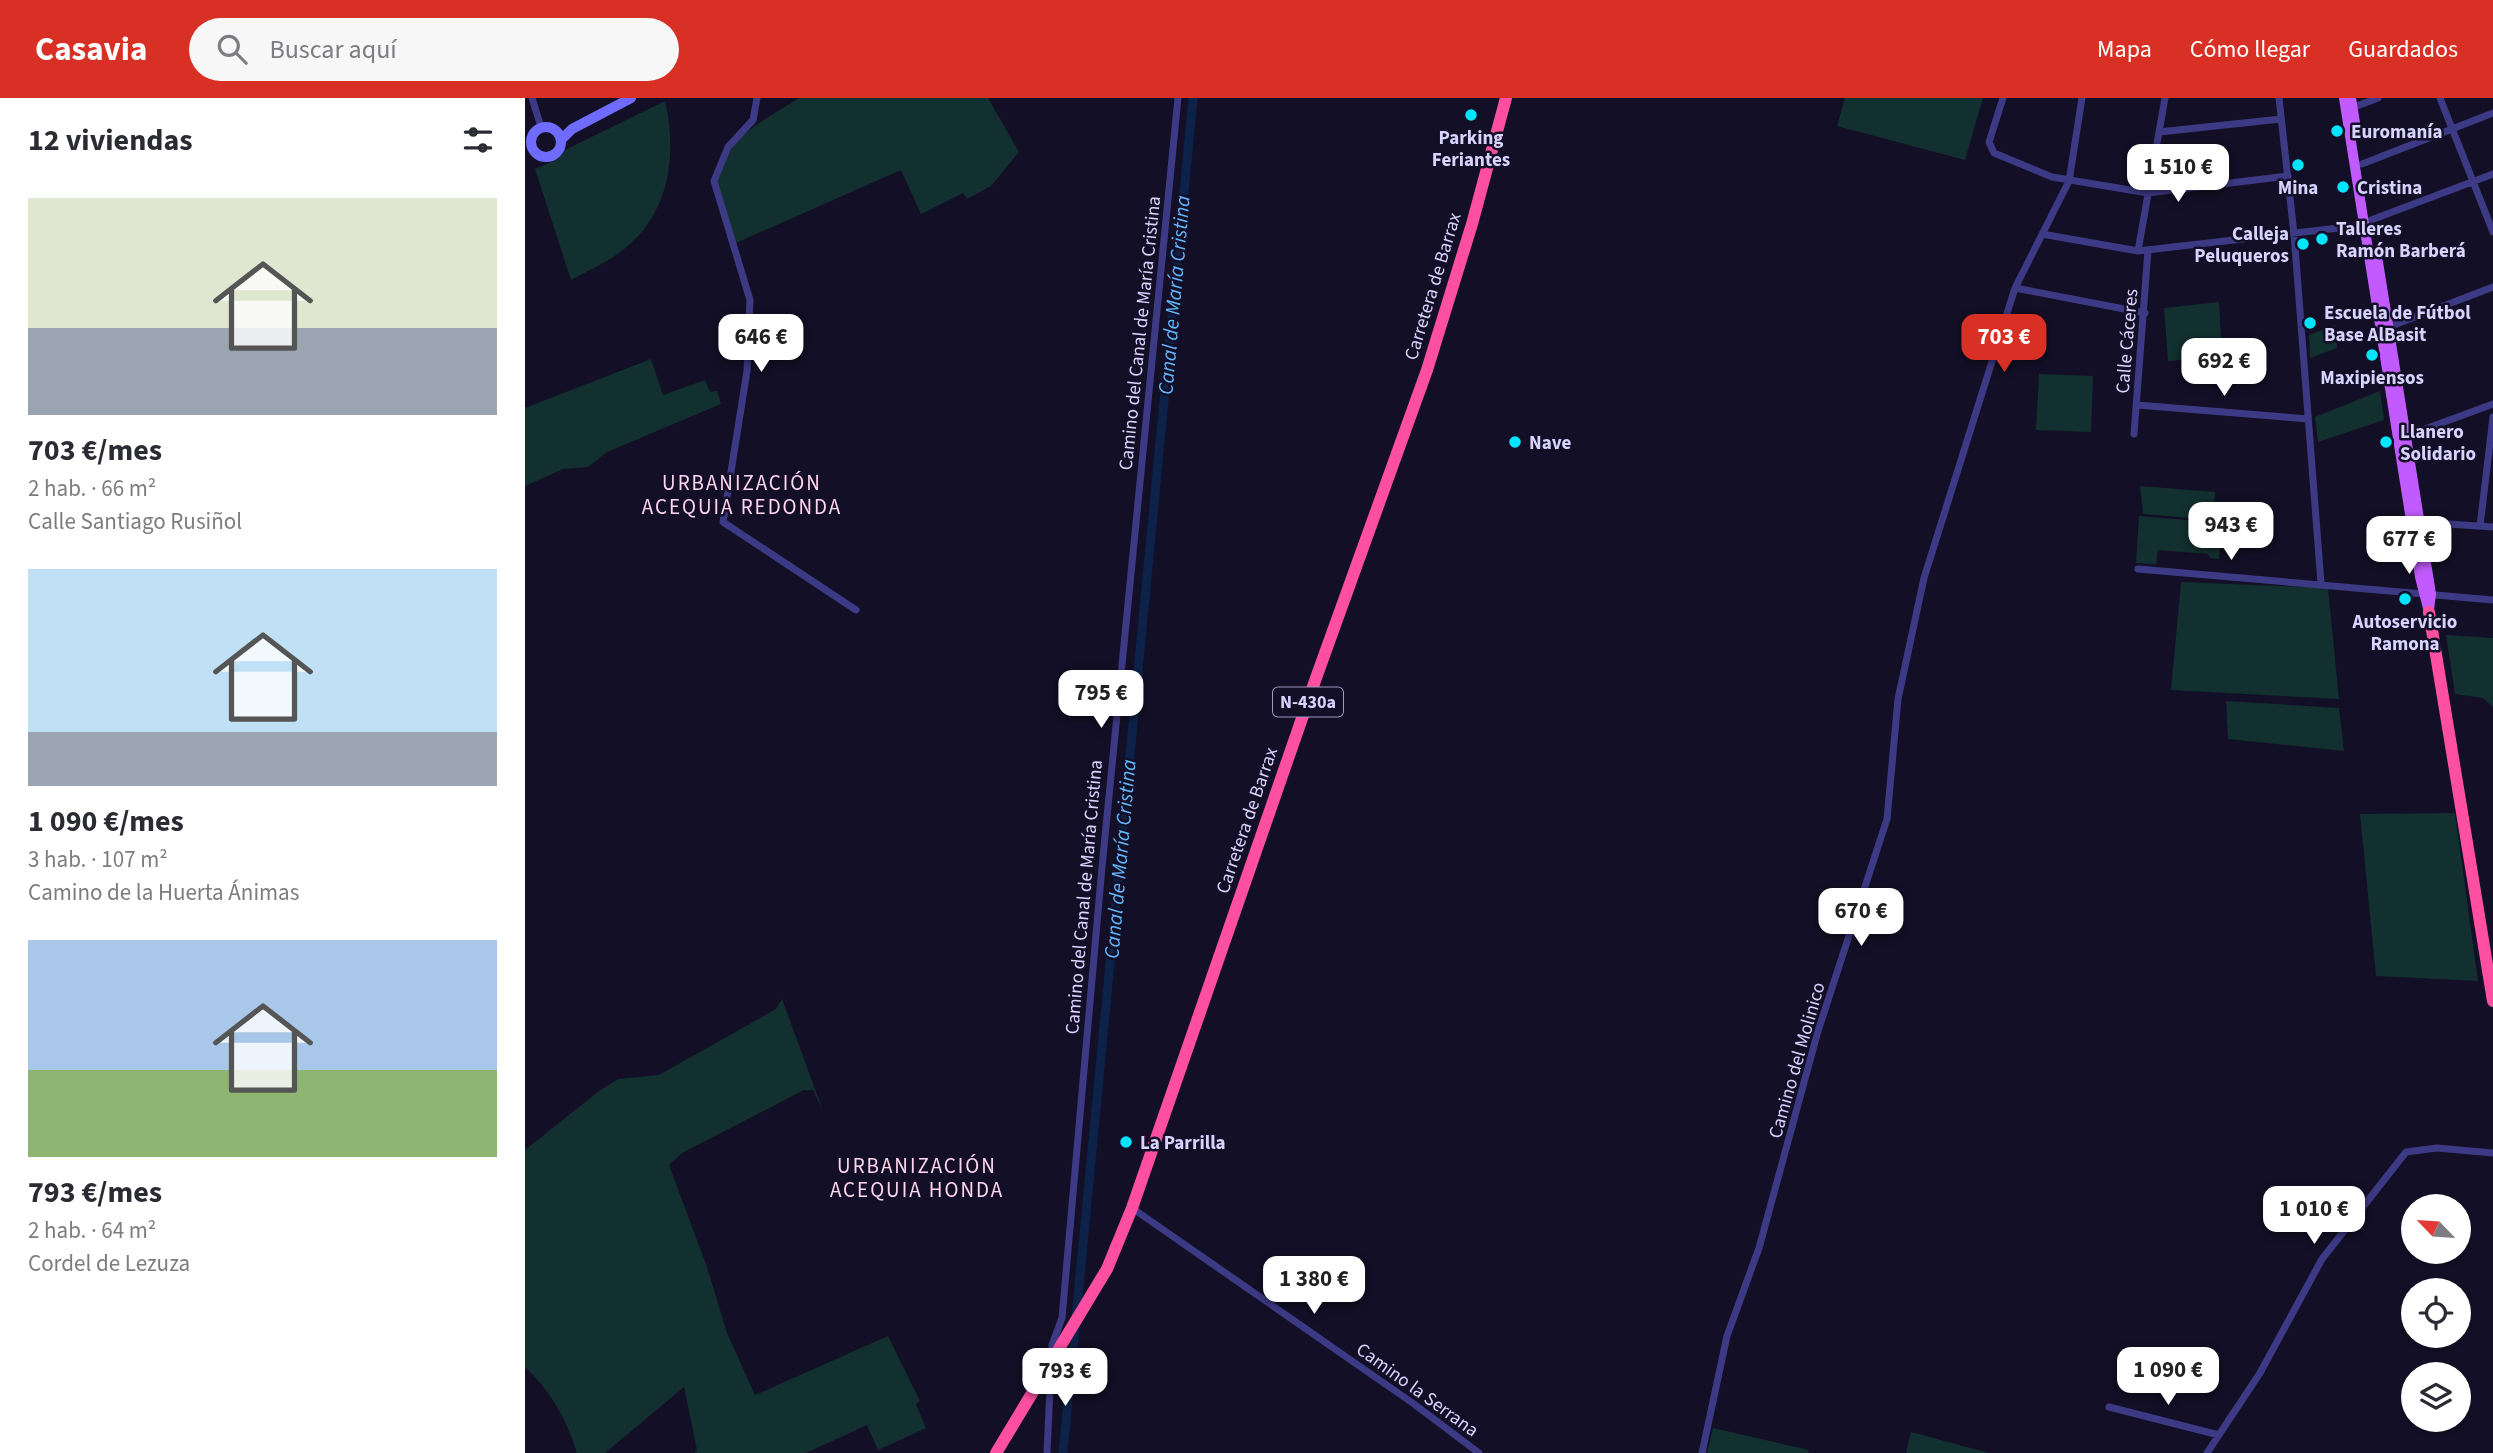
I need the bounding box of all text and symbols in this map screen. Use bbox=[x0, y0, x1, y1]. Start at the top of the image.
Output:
search box bbox=[189, 18, 679, 81]
text: Casavia bbox=[35, 26, 147, 73]
icon: search bbox=[213, 30, 251, 68]
text: Buscar aquí bbox=[269, 31, 397, 68]
text: Mapa bbox=[2097, 32, 2152, 67]
text: Cómo llegar bbox=[2190, 32, 2310, 67]
text: Guardados bbox=[2348, 32, 2458, 67]
marker: Parking Feriantes bbox=[1463, 107, 1479, 123]
text: 12 viviendas bbox=[28, 119, 193, 162]
place label: Euromanía bbox=[2351, 119, 2443, 146]
icon: filters bbox=[459, 121, 497, 159]
marker: Euromanía bbox=[2329, 123, 2345, 139]
place label: Parking Feriantes bbox=[1432, 125, 1510, 174]
pin: 1 510 € bbox=[2113, 144, 2243, 204]
text: 1 510 € bbox=[2143, 150, 2213, 183]
marker: Mina bbox=[2290, 157, 2306, 173]
place label: Mina bbox=[2278, 175, 2318, 202]
place label: Cristina bbox=[2357, 175, 2422, 202]
marker: Cristina bbox=[2335, 179, 2351, 195]
water label: Canal de María Cristina bbox=[1150, 194, 1198, 396]
street label: Camino del Canal de María Cristina bbox=[1113, 195, 1168, 472]
street label: Carretera de Barrax bbox=[1398, 209, 1469, 364]
place label: Talleres Ramón Barberá bbox=[2336, 216, 2466, 265]
place label: Calleja Peluqueros bbox=[2194, 221, 2289, 270]
marker: Talleres Ramón Barberá bbox=[2314, 231, 2330, 247]
marker: Calleja Peluqueros bbox=[2295, 236, 2311, 252]
icon: home bbox=[200, 243, 326, 369]
street label: Calle Cáceres bbox=[2109, 288, 2146, 395]
place label: Escuela de Fútbol Base AlBasit bbox=[2324, 300, 2471, 349]
pin: 646 € bbox=[712, 314, 810, 374]
pin: 703 € bbox=[1955, 314, 2053, 374]
marker: Escuela de Fútbol Base AlBasit bbox=[2302, 315, 2318, 331]
text: 646 € bbox=[734, 320, 788, 353]
text: 703 € bbox=[1977, 320, 2031, 353]
pin: 692 € bbox=[2175, 338, 2273, 398]
text: 692 € bbox=[2197, 344, 2251, 377]
marker: Maxipiensos bbox=[2364, 347, 2380, 363]
place label: Maxipiensos bbox=[2320, 365, 2424, 392]
place label: Llanero Solidario bbox=[2400, 419, 2476, 468]
text: 703 €/mes bbox=[28, 429, 162, 472]
place label: Nave bbox=[1529, 430, 1571, 457]
marker: Nave bbox=[1507, 434, 1523, 450]
marker: Llanero Solidario bbox=[2378, 434, 2394, 450]
district label: URBANIZACIÓN ACEQUIA REDONDA bbox=[642, 468, 842, 522]
text: 2 hab. · 66 m² bbox=[28, 472, 156, 505]
pin: 943 € bbox=[2182, 503, 2280, 562]
text: Calle Santiago Rusiñol bbox=[28, 505, 242, 538]
text: 943 € bbox=[2204, 508, 2258, 541]
pin: 677 € bbox=[2360, 517, 2458, 576]
text: 677 € bbox=[2382, 522, 2436, 555]
marker: Autoservicio Ramona bbox=[2397, 591, 2413, 607]
place label: Autoservicio Ramona bbox=[2352, 609, 2457, 658]
icon: home bbox=[200, 614, 326, 740]
pin: 795 € bbox=[1052, 670, 1150, 730]
text: 795 € bbox=[1074, 676, 1128, 709]
road number: N-430a bbox=[1273, 688, 1343, 716]
street label: Carretera de Barrax bbox=[1210, 743, 1285, 897]
water label: Canal de María Cristina bbox=[1096, 758, 1144, 960]
street label: Camino del Canal de María Cristina bbox=[1059, 759, 1110, 1036]
text: 1 090 €/mes bbox=[28, 800, 184, 843]
text: 3 hab. · 107 m² bbox=[28, 843, 168, 876]
text: Camino de la Huerta Ánimas bbox=[28, 876, 299, 909]
pin: 670 € bbox=[1812, 888, 1910, 948]
text: 670 € bbox=[1834, 894, 1888, 927]
street label: Camino del Molinico bbox=[1762, 979, 1833, 1142]
icon: home bbox=[200, 985, 326, 1111]
place label: La Parrilla bbox=[1140, 1130, 1226, 1157]
marker: La Parrilla bbox=[1118, 1134, 1134, 1150]
district label: URBANIZACIÓN ACEQUIA HONDA bbox=[830, 1151, 1004, 1205]
text: 793 €/mes bbox=[28, 1171, 162, 1214]
pin: 1 010 € bbox=[2249, 1186, 2379, 1246]
text: 1 010 € bbox=[2279, 1192, 2349, 1225]
north arrow bbox=[2401, 1194, 2471, 1264]
map controls bbox=[2401, 1194, 2471, 1432]
text: 2 hab. · 64 m² bbox=[28, 1214, 156, 1247]
text: Cordel de Lezuza bbox=[28, 1247, 190, 1280]
pin: 1 380 € bbox=[1249, 1256, 1379, 1316]
text: 1 380 € bbox=[1279, 1262, 1349, 1295]
button: locate bbox=[2401, 1278, 2471, 1348]
street label: Camino la Serrana bbox=[1350, 1337, 1484, 1444]
pin: 793 € bbox=[1016, 1348, 1114, 1408]
pin: 1 090 € bbox=[2103, 1348, 2233, 1407]
text: 1 090 € bbox=[2133, 1353, 2203, 1386]
text: 793 € bbox=[1038, 1354, 1092, 1387]
button: layers bbox=[2401, 1362, 2471, 1432]

